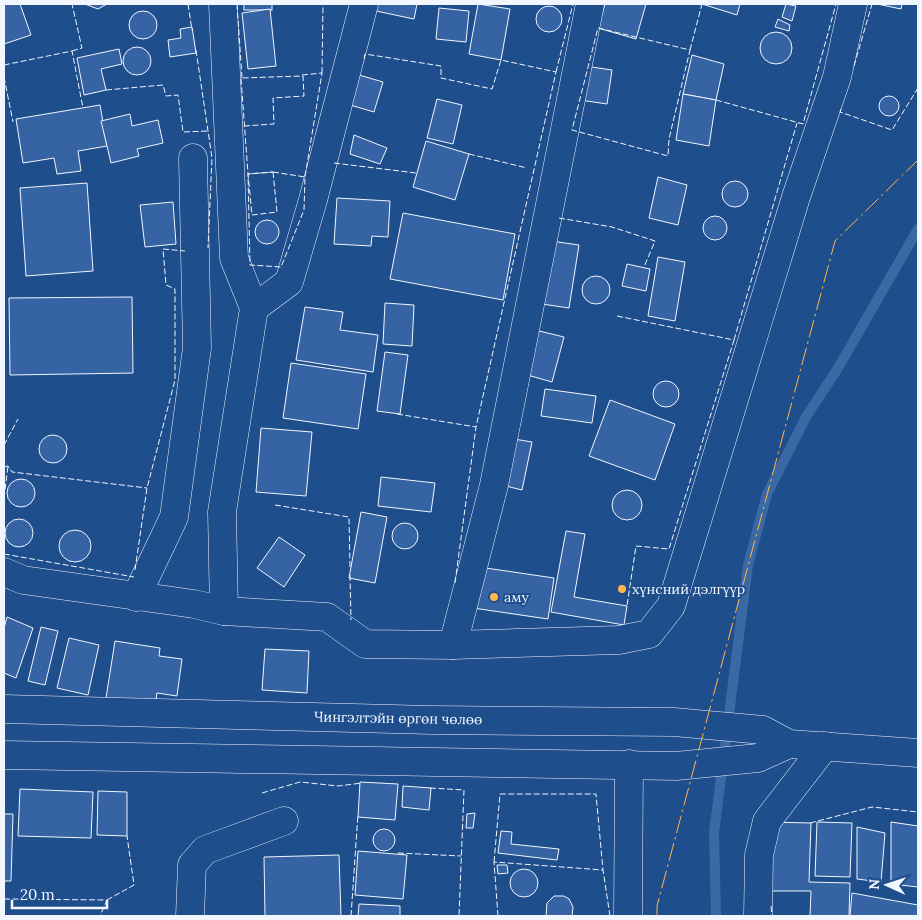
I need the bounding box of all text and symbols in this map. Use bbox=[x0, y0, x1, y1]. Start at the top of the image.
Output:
place label: хүнсний дэлгүүр bbox=[632, 580, 745, 598]
marker: хүнсний дэлгүүр bbox=[616, 583, 628, 595]
place label: аму bbox=[504, 588, 530, 606]
marker: аму bbox=[488, 591, 500, 603]
street label: Чингэлтэйн өргөн чөлөө bbox=[314, 708, 482, 728]
north arrow bbox=[862, 860, 912, 910]
scale bar bbox=[12, 878, 108, 910]
text: N bbox=[865, 878, 883, 890]
text: 20 m bbox=[20, 885, 55, 904]

